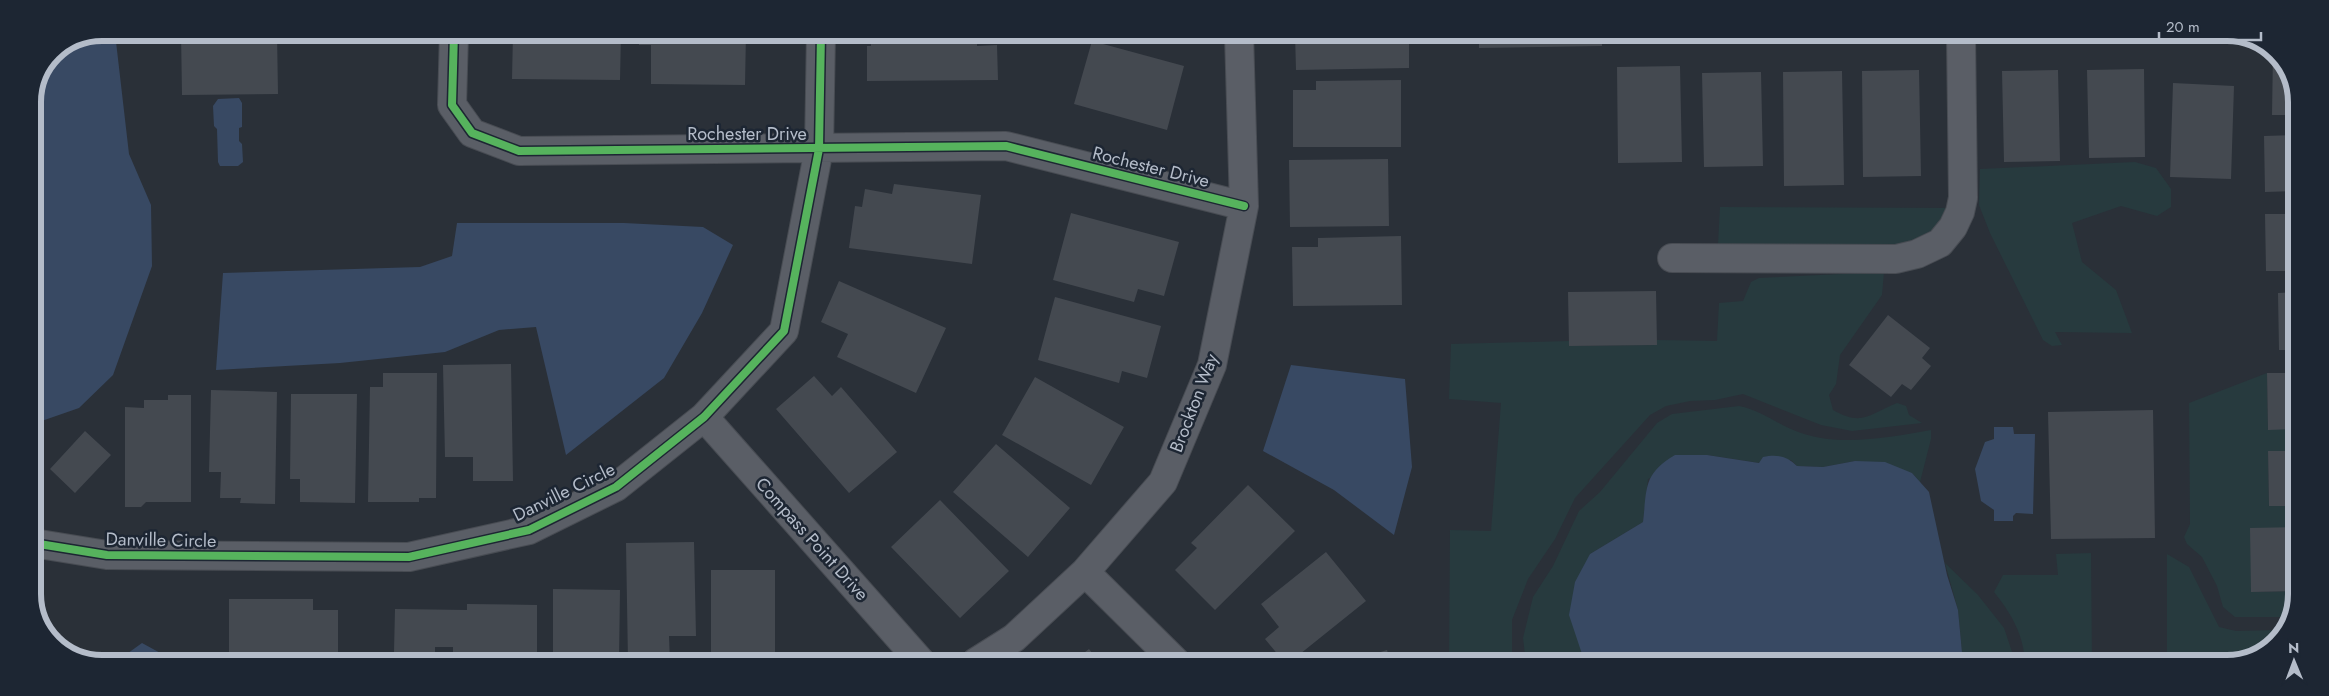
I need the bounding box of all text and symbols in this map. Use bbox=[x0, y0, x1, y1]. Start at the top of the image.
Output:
scale bar bbox=[2159, 10, 2262, 42]
text: 20 m bbox=[2166, 16, 2200, 38]
street label: Rochester Drive bbox=[687, 121, 807, 147]
street label: Rochester Drive bbox=[1090, 140, 1212, 194]
street label: Brockton Way bbox=[1163, 350, 1225, 456]
street label: Danville Circle bbox=[509, 456, 619, 528]
street label: Compass Point Drive bbox=[749, 472, 875, 606]
street label: Danville Circle bbox=[105, 526, 217, 554]
north arrow bbox=[2269, 636, 2319, 686]
text: N bbox=[2288, 638, 2300, 658]

